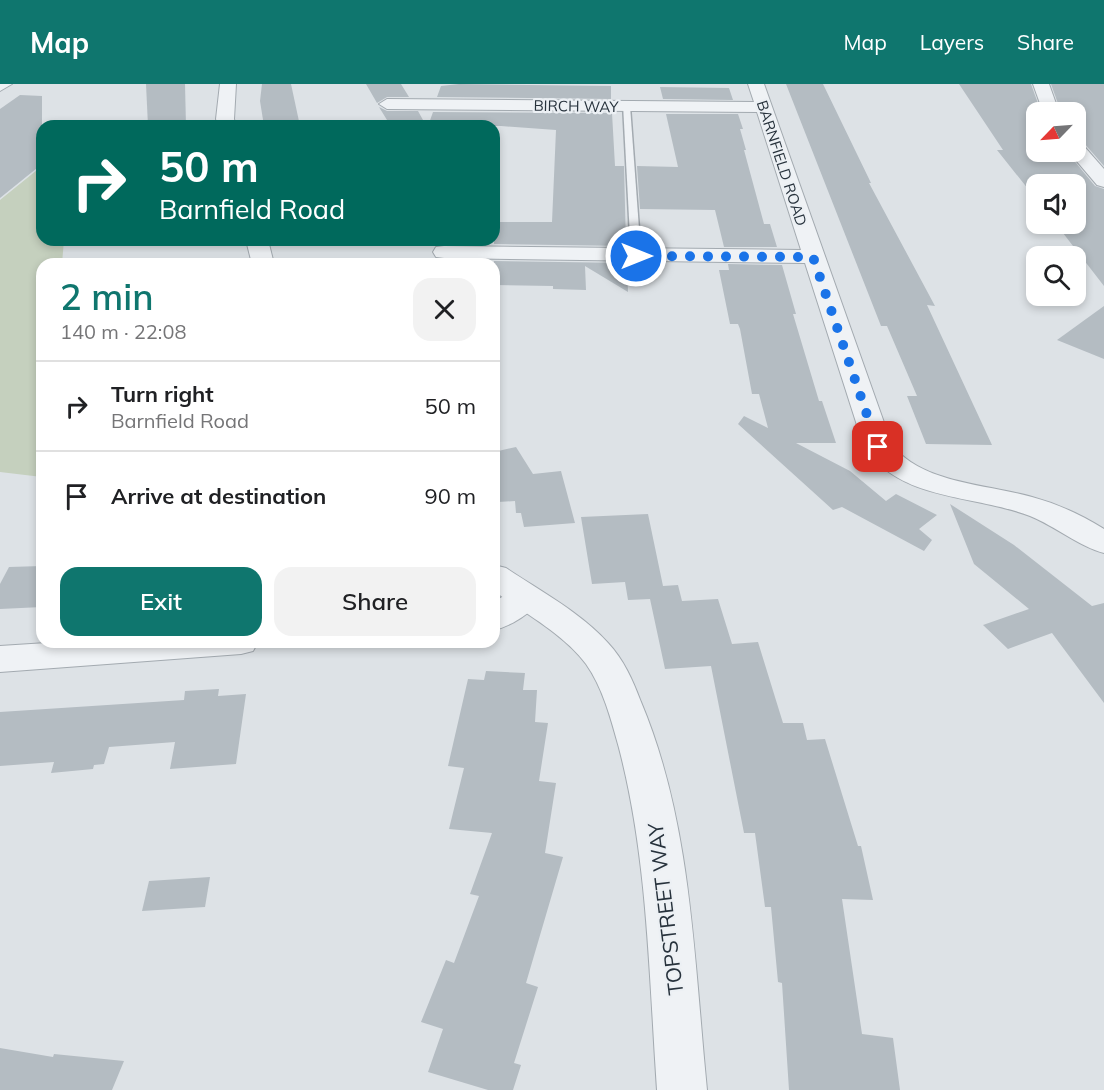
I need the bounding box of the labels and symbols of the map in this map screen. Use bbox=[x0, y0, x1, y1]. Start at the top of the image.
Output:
street label: BIRCH WAY bbox=[533, 96, 620, 116]
street label: BARNFIELD ROAD bbox=[753, 98, 811, 228]
north arrow bbox=[1026, 102, 1086, 162]
position arrow bbox=[604, 224, 668, 288]
pin bbox=[852, 421, 903, 472]
street label: TOPSTREET WAY bbox=[642, 821, 688, 997]

